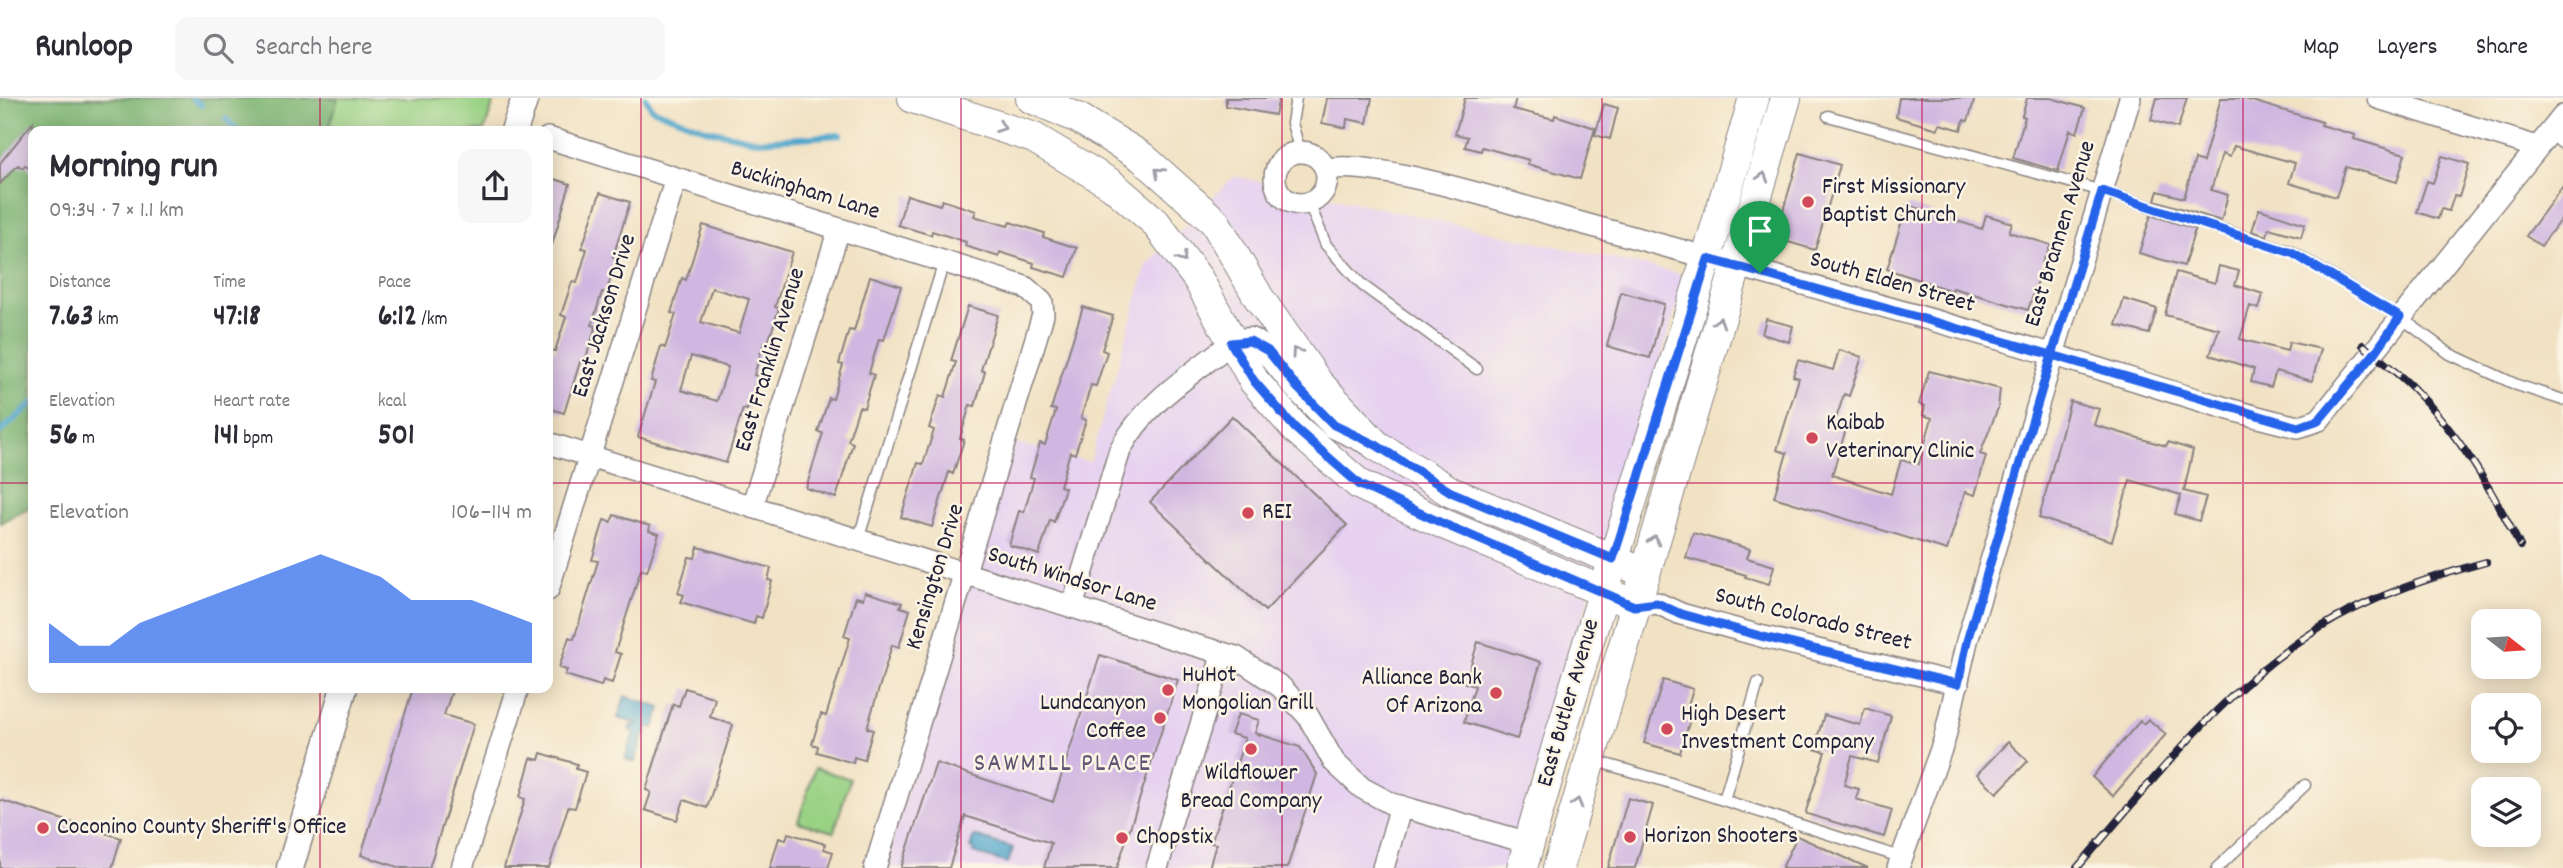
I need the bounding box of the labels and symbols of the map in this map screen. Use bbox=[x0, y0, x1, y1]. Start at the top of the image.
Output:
one-way arrow bbox=[994, 119, 1006, 133]
street label: East Brannen Avenue bbox=[2017, 137, 2105, 331]
street label: Buckingham Lane bbox=[726, 152, 884, 230]
one-way arrow bbox=[1154, 168, 1167, 181]
place label: First Missionary Baptist Church bbox=[1822, 171, 1966, 233]
one-way arrow bbox=[1754, 172, 1769, 184]
marker: First Missionary Baptist Church bbox=[1800, 194, 1816, 210]
pin bbox=[1730, 201, 1790, 273]
street label: East Jackson Drive bbox=[564, 230, 646, 402]
street label: South Elden Street bbox=[1805, 243, 1979, 323]
one-way arrow bbox=[1173, 250, 1186, 263]
street label: East Franklin Avenue bbox=[727, 264, 815, 456]
one-way arrow bbox=[1711, 316, 1726, 328]
one-way arrow bbox=[1292, 347, 1304, 360]
place label: Kaibab Veterinary Clinic bbox=[1826, 407, 1974, 469]
marker: Kaibab Veterinary Clinic bbox=[1804, 430, 1820, 446]
place label: REI bbox=[1262, 496, 1293, 530]
street label: Kensington Drive bbox=[898, 500, 974, 654]
marker: REI bbox=[1240, 505, 1256, 521]
one-way arrow bbox=[1645, 534, 1660, 546]
street label: South Windsor Lane bbox=[983, 538, 1161, 622]
street label: South Colorado Street bbox=[1711, 579, 1915, 661]
north arrow bbox=[2471, 609, 2541, 679]
street label: East Butler Avenue bbox=[1529, 615, 1609, 791]
place label: HuHot Mongolian Grill bbox=[1182, 659, 1314, 721]
place label: Alliance Bank Of Arizona bbox=[1361, 662, 1483, 724]
marker: HuHot Mongolian Grill bbox=[1160, 682, 1176, 698]
marker: Alliance Bank Of Arizona bbox=[1488, 685, 1504, 701]
place label: Lundcanyon Coffee bbox=[1040, 687, 1146, 749]
place label: High Desert Investment Company bbox=[1681, 698, 1875, 760]
marker: Lundcanyon Coffee bbox=[1152, 710, 1168, 726]
marker: High Desert Investment Company bbox=[1659, 721, 1675, 737]
marker: Wildflower Bread Company bbox=[1243, 741, 1259, 757]
district label: SAWMILL PLACE bbox=[974, 746, 1152, 783]
place label: Wildflower Bread Company bbox=[1181, 757, 1323, 819]
one-way arrow bbox=[1568, 797, 1583, 809]
place label: Coconino County Sheriff's Office bbox=[57, 811, 347, 845]
marker: Coconino County Sheriff's Office bbox=[35, 820, 51, 836]
place label: Horizon Shooters bbox=[1644, 820, 1798, 854]
place label: Chopstix bbox=[1136, 821, 1213, 855]
marker: Horizon Shooters bbox=[1622, 829, 1638, 845]
marker: Chopstix bbox=[1114, 830, 1130, 846]

